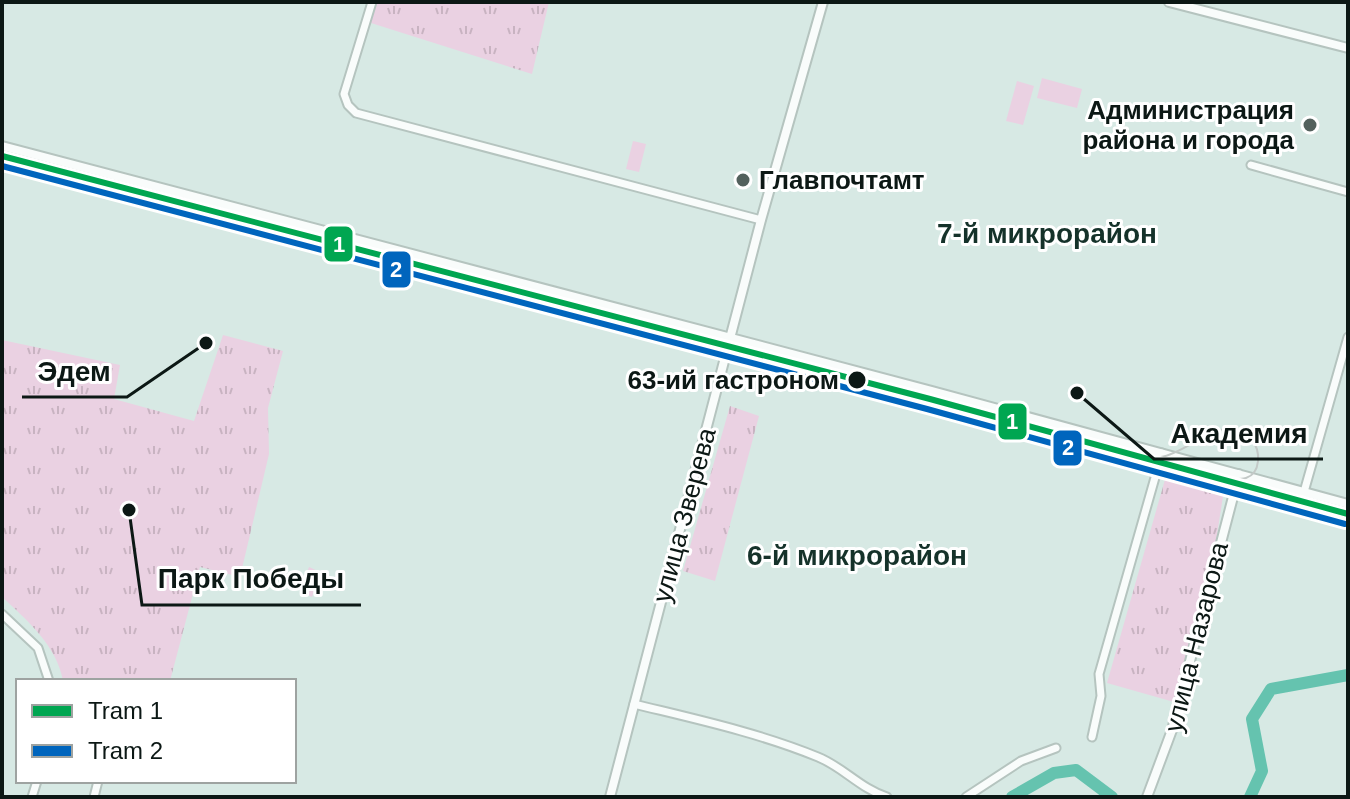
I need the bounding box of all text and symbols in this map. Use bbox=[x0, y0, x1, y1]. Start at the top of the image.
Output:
place label: Администрация района и города bbox=[1082, 95, 1295, 155]
marker: Администрация района и города bbox=[1301, 116, 1319, 134]
place label: Главпочтамт bbox=[759, 165, 925, 195]
marker: Главпочтамт bbox=[734, 171, 752, 189]
district label: 7-й микрорайон bbox=[937, 218, 1157, 249]
line badge: 1 bbox=[323, 225, 354, 263]
text: 1 bbox=[333, 232, 345, 257]
line badge: 2 bbox=[381, 250, 412, 289]
text: 2 bbox=[390, 257, 402, 282]
callout: Эдем bbox=[22, 345, 127, 397]
text: Эдем bbox=[37, 356, 111, 387]
place label: 63-ий гастроном bbox=[628, 365, 839, 395]
marker: 63-ий гастроном bbox=[846, 369, 868, 391]
line badge: 1 bbox=[997, 402, 1028, 441]
callout: Академия bbox=[1154, 407, 1323, 459]
text: 1 bbox=[1006, 409, 1018, 434]
text: Академия bbox=[1170, 418, 1308, 449]
street label: улица Зверева bbox=[646, 424, 722, 605]
line badge: 2 bbox=[1052, 429, 1083, 467]
text: 2 bbox=[1062, 435, 1074, 460]
street label: улица Назарова bbox=[1158, 538, 1234, 735]
district label: 6-й микрорайон bbox=[747, 540, 967, 571]
callout: Парк Победы bbox=[142, 553, 361, 605]
text: Парк Победы bbox=[158, 563, 344, 594]
legend bbox=[16, 679, 296, 783]
text: Tram 1 bbox=[88, 697, 163, 724]
text: Tram 2 bbox=[88, 737, 163, 764]

